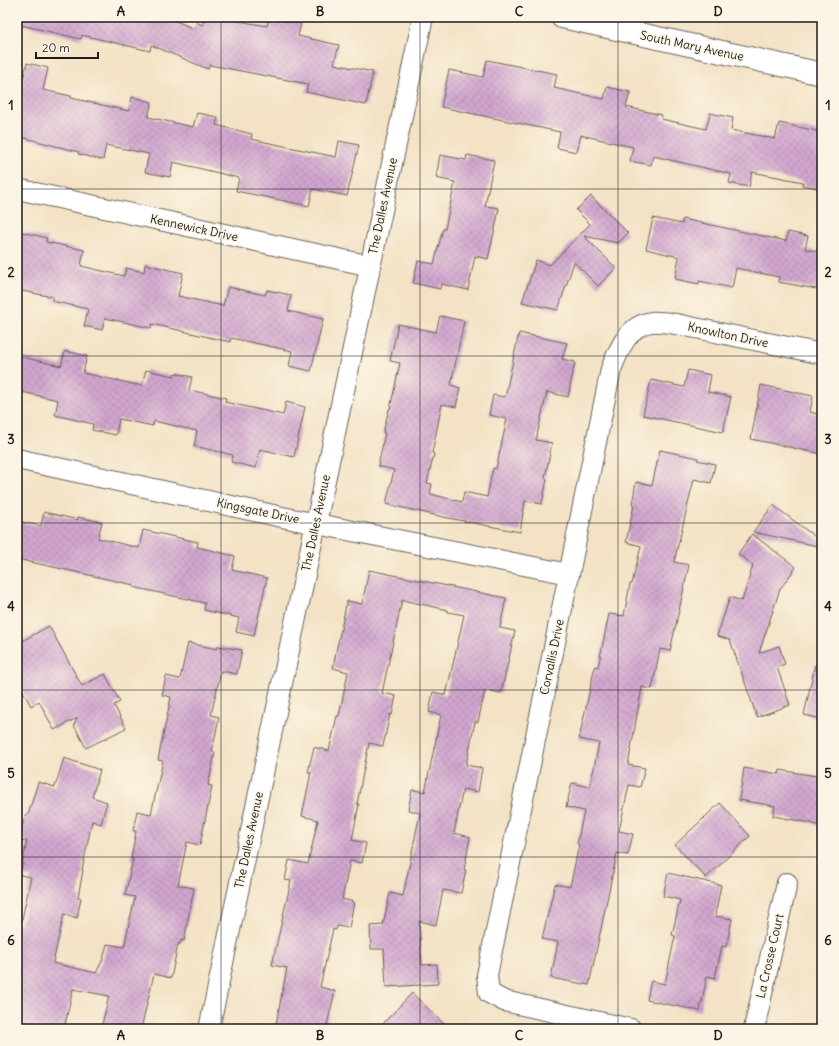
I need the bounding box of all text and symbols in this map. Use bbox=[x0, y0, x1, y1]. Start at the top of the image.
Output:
text: A bbox=[117, 3, 126, 20]
text: B bbox=[316, 3, 325, 20]
text: C bbox=[515, 3, 524, 20]
text: D bbox=[713, 3, 723, 20]
street label: South Mary Avenue bbox=[639, 27, 745, 64]
scale bar bbox=[36, 34, 98, 60]
text: 20 m bbox=[42, 40, 70, 55]
text: 1 bbox=[8, 97, 14, 114]
text: 1 bbox=[825, 97, 831, 114]
street label: The Dalles Avenue bbox=[365, 156, 400, 256]
street label: Kennewick Drive bbox=[149, 211, 239, 244]
text: 2 bbox=[7, 264, 15, 281]
text: 2 bbox=[824, 264, 832, 281]
street label: Knowlton Drive bbox=[686, 319, 770, 350]
text: 3 bbox=[7, 431, 15, 448]
text: 3 bbox=[824, 431, 832, 448]
street label: The Dalles Avenue bbox=[298, 473, 333, 573]
street label: Kingsgate Drive bbox=[215, 494, 301, 527]
text: 4 bbox=[7, 598, 15, 615]
text: 4 bbox=[824, 598, 832, 615]
street label: Corvallis Drive bbox=[536, 618, 567, 696]
text: 5 bbox=[7, 765, 15, 782]
text: 5 bbox=[824, 765, 832, 782]
street label: The Dalles Avenue bbox=[231, 790, 266, 890]
street label: La Crosse Court bbox=[753, 912, 787, 1000]
text: 6 bbox=[7, 932, 15, 949]
text: 6 bbox=[824, 932, 832, 949]
text: A bbox=[117, 1027, 126, 1044]
text: B bbox=[316, 1027, 325, 1044]
text: C bbox=[515, 1027, 524, 1044]
text: D bbox=[713, 1027, 723, 1044]

